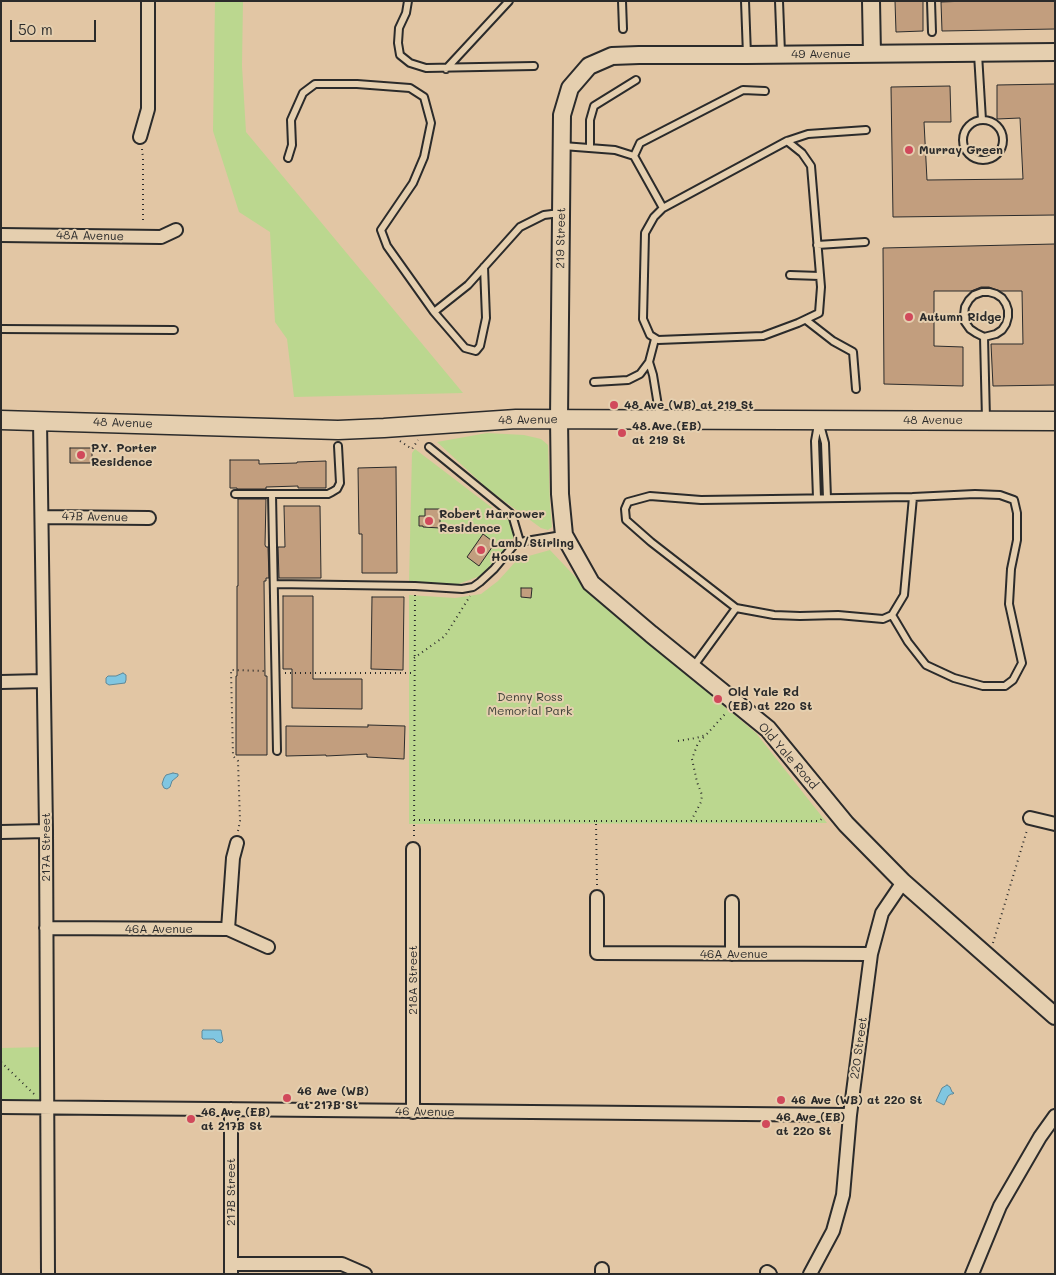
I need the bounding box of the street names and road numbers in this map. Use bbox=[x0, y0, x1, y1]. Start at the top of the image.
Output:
street label: 49 Avenue bbox=[791, 47, 851, 61]
street label: 219 Street bbox=[553, 207, 569, 269]
street label: 48A Avenue bbox=[56, 228, 124, 244]
street label: 48 Avenue bbox=[498, 412, 558, 428]
street label: 48 Avenue bbox=[903, 413, 963, 427]
street label: 48 Avenue bbox=[93, 415, 153, 431]
street label: 47B Avenue bbox=[62, 509, 128, 525]
street label: Old Yale Road bbox=[755, 720, 821, 792]
street label: 217A Street bbox=[39, 812, 53, 882]
street label: 46A Avenue bbox=[125, 922, 193, 936]
street label: 218A Street bbox=[406, 945, 420, 1015]
street label: 46A Avenue bbox=[700, 947, 768, 961]
street label: 220 Street bbox=[847, 1016, 871, 1080]
street label: 46 Avenue bbox=[395, 1104, 455, 1120]
street label: 217B Street bbox=[224, 1158, 238, 1226]

